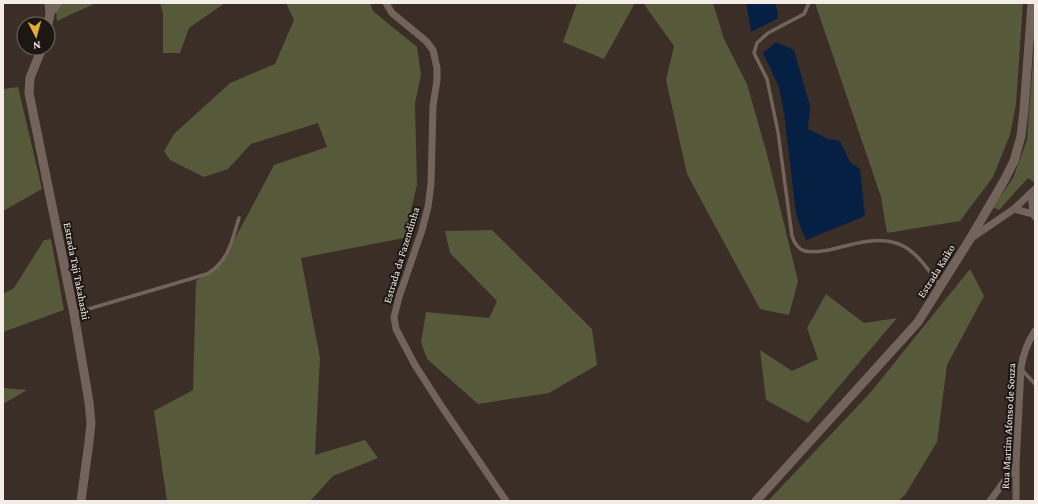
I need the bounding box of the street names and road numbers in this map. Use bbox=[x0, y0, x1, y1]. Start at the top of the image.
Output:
street label: Estrada da Fazendinha bbox=[381, 205, 421, 305]
street label: Estrada Taji Takahashi bbox=[61, 221, 92, 321]
street label: Estrada Kaiko bbox=[915, 242, 957, 300]
street label: Rua Martim Afonso de Souza bbox=[999, 363, 1017, 489]

